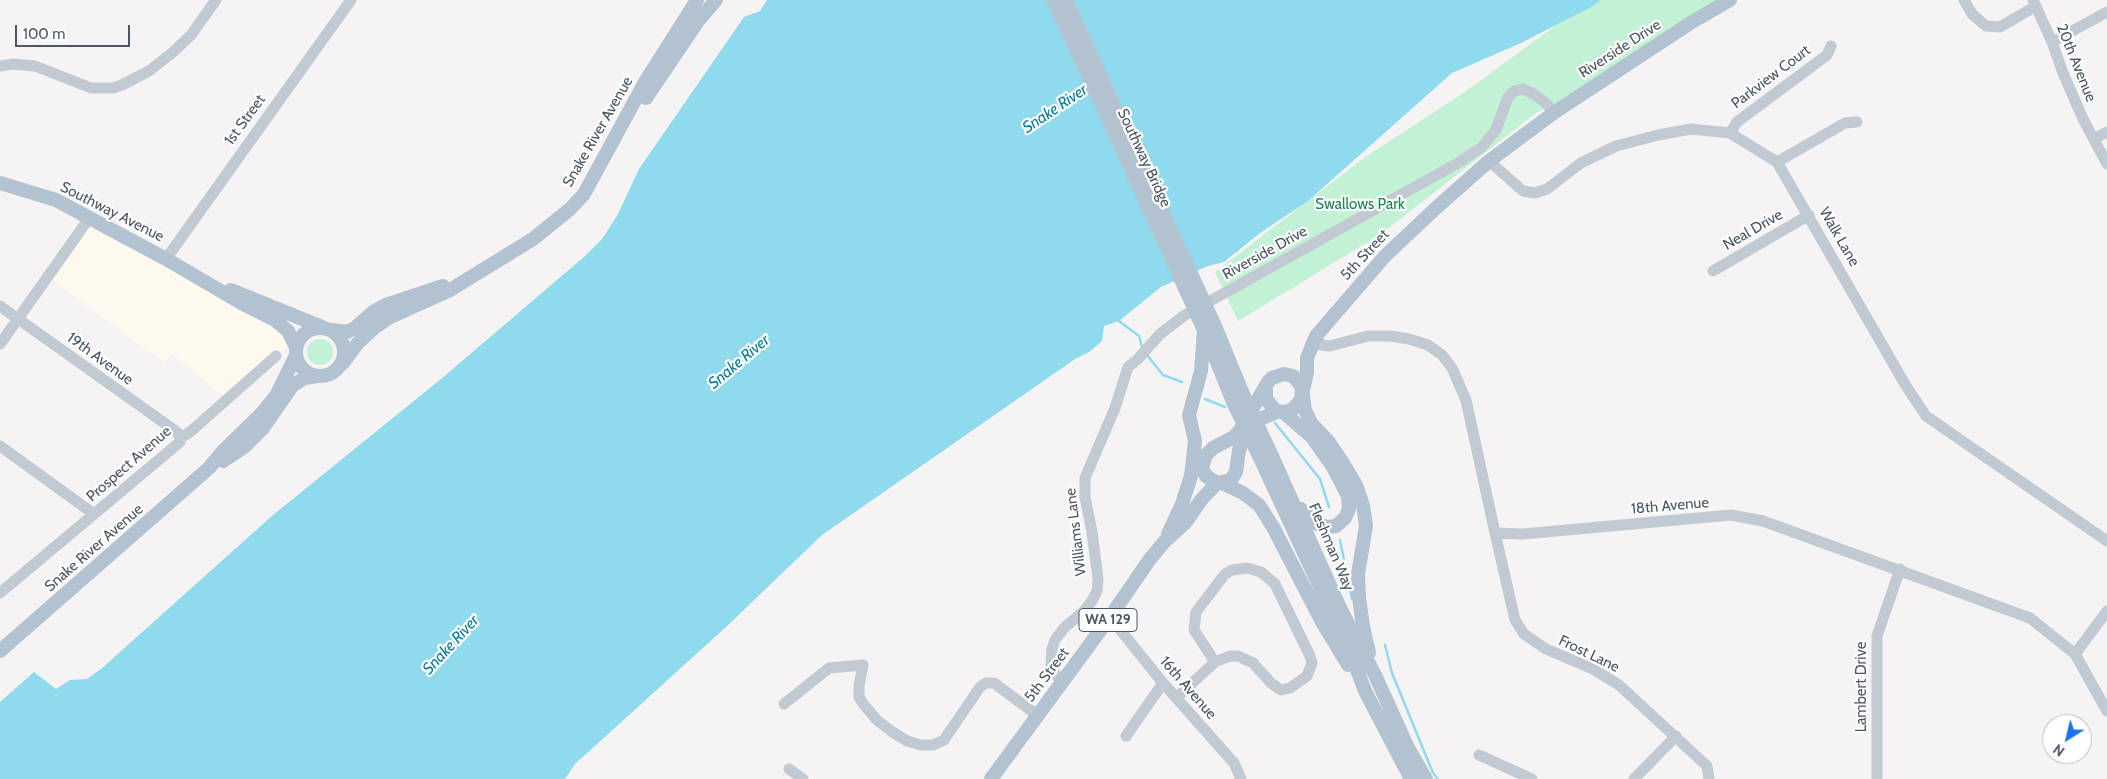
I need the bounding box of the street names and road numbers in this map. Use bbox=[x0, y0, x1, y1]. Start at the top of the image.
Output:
street label: Riverside Drive bbox=[1576, 16, 1664, 82]
street label: 20th Avenue bbox=[2052, 21, 2100, 105]
street label: Parkview Court bbox=[1728, 41, 1814, 113]
street label: Snake River Avenue bbox=[559, 74, 637, 190]
street label: 1st Street bbox=[221, 91, 269, 149]
street label: Southway Bridge bbox=[1113, 106, 1175, 210]
street label: Southway Avenue bbox=[57, 178, 167, 246]
street label: Walk Lane bbox=[1815, 204, 1863, 270]
street label: Neal Drive bbox=[1720, 206, 1786, 254]
street label: Riverside Drive bbox=[1219, 222, 1311, 284]
street label: 5th Street bbox=[1337, 226, 1393, 284]
street label: 19th Avenue bbox=[63, 329, 137, 389]
street label: Prospect Avenue bbox=[83, 422, 175, 506]
street label: Williams Lane bbox=[1062, 487, 1090, 577]
street label: 18th Avenue bbox=[1630, 494, 1710, 518]
street label: Snake River Avenue bbox=[41, 500, 147, 596]
street label: Fleshman Way bbox=[1304, 500, 1358, 594]
road number: WA 129 bbox=[1079, 608, 1137, 632]
street label: Frost Lane bbox=[1556, 632, 1622, 676]
street label: Lambert Drive bbox=[1853, 642, 1871, 732]
street label: 5th Street bbox=[1021, 644, 1073, 706]
street label: 16th Avenue bbox=[1156, 653, 1220, 723]

